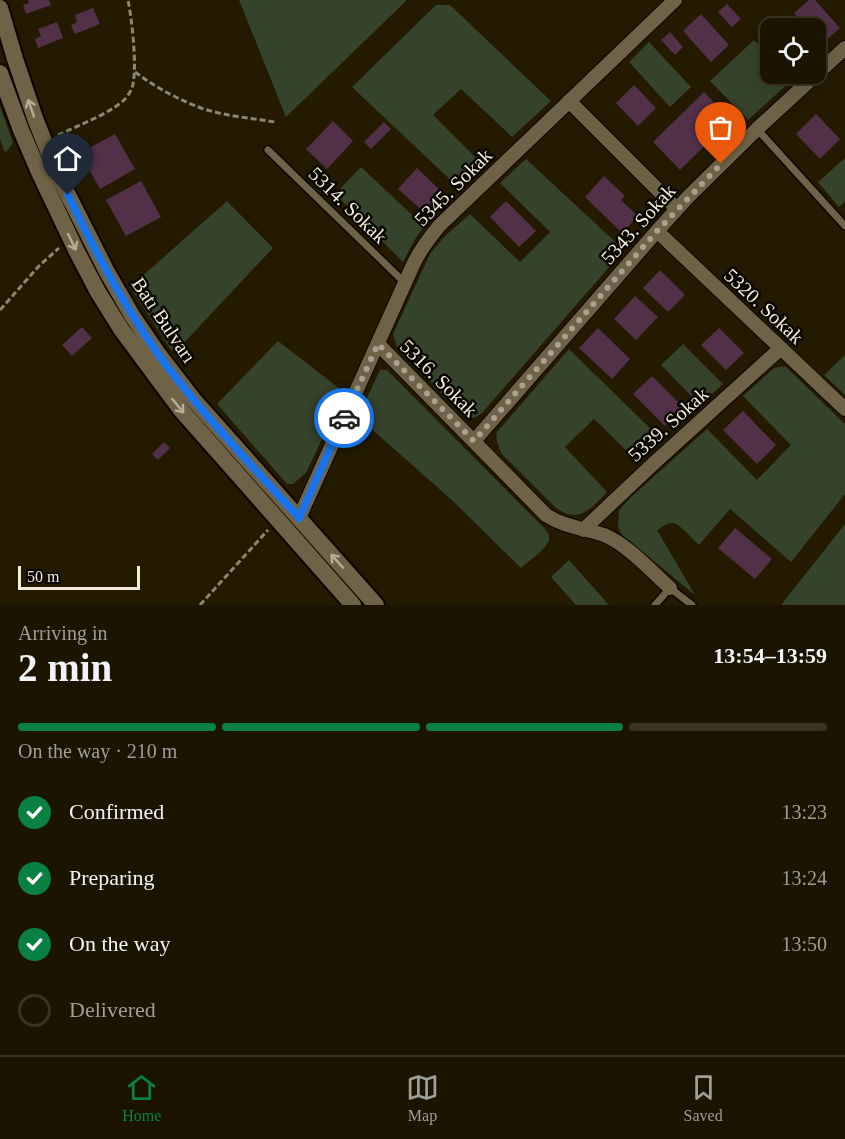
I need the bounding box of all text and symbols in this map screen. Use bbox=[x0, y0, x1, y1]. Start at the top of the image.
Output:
map controls bbox=[760, 18, 826, 84]
button: locate bbox=[760, 18, 826, 84]
one-way arrow bbox=[25, 99, 36, 118]
pin bbox=[695, 102, 746, 164]
icon: bag bbox=[704, 111, 737, 144]
pin bbox=[42, 133, 93, 195]
icon: home bbox=[51, 142, 84, 175]
street label: 5345. Sokak bbox=[410, 144, 496, 230]
street label: 5314. Sokak bbox=[304, 162, 392, 248]
street label: 5343. Sokak bbox=[596, 179, 680, 269]
one-way arrow bbox=[67, 233, 79, 251]
street label: 5320. Sokak bbox=[720, 264, 808, 348]
street label: Batı Bulvarı bbox=[127, 273, 201, 367]
street label: 5316. Sokak bbox=[396, 335, 482, 421]
street label: 5339. Sokak bbox=[623, 382, 713, 466]
courier bbox=[314, 388, 374, 448]
one-way arrow bbox=[171, 398, 184, 414]
icon: car bbox=[328, 402, 361, 435]
one-way arrow bbox=[330, 554, 344, 569]
scale bar bbox=[18, 563, 140, 590]
text: 50 m bbox=[27, 568, 59, 585]
text: Arriving in bbox=[18, 622, 107, 644]
text: 13:54–13:59 bbox=[713, 643, 827, 668]
text: 2 min bbox=[18, 646, 112, 689]
text: On the way · 210 m bbox=[18, 740, 177, 762]
icon: check bbox=[18, 796, 51, 829]
text: Confirmed bbox=[69, 799, 164, 824]
text: 13:23 bbox=[781, 801, 827, 823]
icon: check bbox=[18, 862, 51, 895]
text: Preparing bbox=[69, 865, 155, 890]
text: 13:24 bbox=[781, 867, 827, 889]
icon: check bbox=[18, 928, 51, 961]
text: On the way bbox=[69, 931, 170, 956]
text: 13:50 bbox=[781, 933, 827, 955]
text: Delivered bbox=[69, 997, 156, 1022]
tab: Home bbox=[122, 1071, 161, 1125]
tab: Map bbox=[406, 1071, 439, 1125]
tab: Saved bbox=[684, 1071, 723, 1125]

